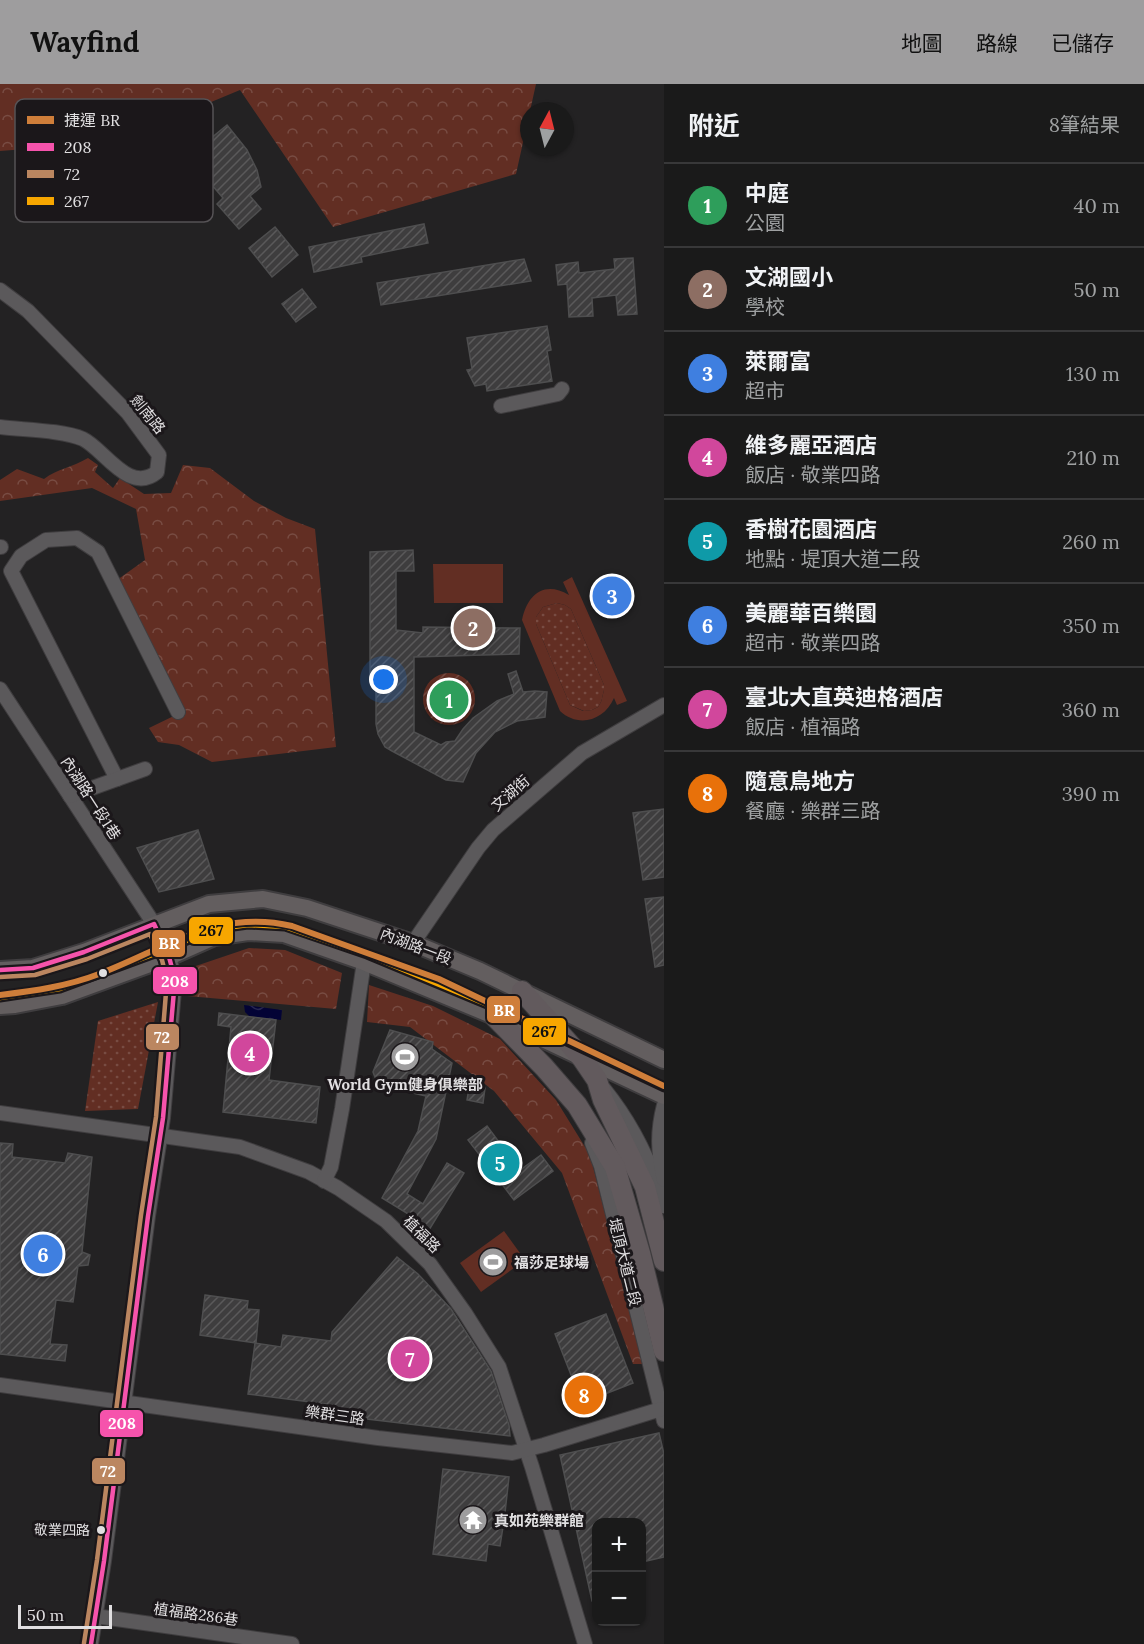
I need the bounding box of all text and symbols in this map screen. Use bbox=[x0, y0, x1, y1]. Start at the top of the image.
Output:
text: Wayfind bbox=[30, 24, 139, 60]
text: 地圖 bbox=[901, 30, 943, 57]
text: 路線 bbox=[976, 30, 1018, 57]
text: 已儲存 bbox=[1051, 30, 1114, 57]
legend bbox=[15, 99, 213, 222]
north arrow bbox=[520, 102, 574, 156]
text: 附近 bbox=[688, 109, 740, 142]
text: 捷運 BR bbox=[64, 110, 121, 130]
text: 8筆結果 bbox=[1049, 112, 1120, 137]
text: 208 bbox=[64, 137, 92, 157]
text: 72 bbox=[64, 164, 80, 184]
text: 中庭 bbox=[745, 179, 789, 207]
text: 267 bbox=[64, 191, 90, 211]
text: 1 bbox=[703, 193, 712, 218]
text: 40 m bbox=[1074, 193, 1120, 218]
text: 公園 bbox=[745, 210, 785, 235]
text: 文湖國小 bbox=[745, 263, 833, 291]
text: 2 bbox=[702, 277, 713, 302]
text: 50 m bbox=[1074, 277, 1120, 302]
text: 學校 bbox=[745, 294, 785, 319]
text: 萊爾富 bbox=[745, 347, 811, 375]
text: 3 bbox=[702, 361, 713, 386]
text: 130 m bbox=[1066, 361, 1120, 386]
text: 超市 bbox=[745, 378, 785, 403]
street label: 劍南路 bbox=[126, 391, 170, 437]
text: 維多麗亞酒店 bbox=[745, 431, 877, 459]
text: 4 bbox=[702, 445, 713, 470]
text: 210 m bbox=[1066, 445, 1120, 470]
text: 飯店 · 敬業四路 bbox=[745, 462, 881, 487]
text: 香樹花園酒店 bbox=[745, 515, 877, 543]
text: 5 bbox=[702, 529, 713, 554]
text: 260 m bbox=[1062, 529, 1120, 554]
text: 地點 · 堤頂大道二段 bbox=[745, 546, 921, 571]
pin: 3 bbox=[592, 574, 632, 618]
text: 美麗華百樂園 bbox=[745, 599, 877, 627]
pin: 2 bbox=[454, 606, 492, 650]
text: 6 bbox=[702, 613, 713, 638]
text: 350 m bbox=[1062, 613, 1120, 638]
text: 超市 · 敬業四路 bbox=[745, 630, 881, 655]
your location bbox=[369, 665, 398, 694]
pin: 1 bbox=[430, 678, 468, 722]
text: 臺北大直英迪格酒店 bbox=[745, 683, 943, 711]
text: 7 bbox=[703, 697, 712, 722]
text: 360 m bbox=[1062, 697, 1120, 722]
text: 飯店 · 植福路 bbox=[745, 714, 861, 739]
street label: 內湖路一段1巷 bbox=[57, 753, 125, 843]
text: 隨意鳥地方 bbox=[745, 767, 855, 795]
street label: 文湖街 bbox=[487, 771, 533, 815]
text: 8 bbox=[702, 781, 713, 806]
text: 390 m bbox=[1062, 781, 1120, 806]
text: 餐廳 · 樂群三路 bbox=[745, 798, 881, 823]
line badge: 267 bbox=[188, 916, 234, 945]
text: 267 bbox=[198, 920, 224, 940]
street label: 內湖路一段 bbox=[378, 924, 454, 968]
line badge: BR bbox=[151, 929, 186, 958]
text: BR bbox=[158, 933, 180, 953]
line badge: 208 bbox=[152, 966, 198, 995]
unlabelled marker bbox=[97, 967, 109, 979]
text: 208 bbox=[161, 971, 189, 991]
line badge: BR bbox=[486, 995, 521, 1024]
text: BR bbox=[493, 1000, 515, 1020]
line badge: 267 bbox=[522, 1017, 567, 1046]
text: 267 bbox=[531, 1021, 557, 1041]
line badge: 72 bbox=[145, 1023, 180, 1051]
text: 72 bbox=[154, 1027, 170, 1047]
pin: 4 bbox=[230, 1030, 270, 1076]
sports icon: World Gym健身俱樂部 bbox=[389, 1041, 421, 1073]
place label: World Gym健身俱樂部 bbox=[327, 1075, 483, 1094]
pin: 5 bbox=[480, 1140, 520, 1186]
street label: 植福路 bbox=[399, 1211, 445, 1257]
street label: 堤頂大道二段 bbox=[605, 1216, 645, 1308]
pin: 6 bbox=[24, 1232, 63, 1276]
sports icon: 福莎足球場 bbox=[477, 1246, 509, 1278]
place label: 福莎足球場 bbox=[514, 1253, 589, 1272]
pin: 7 bbox=[390, 1336, 430, 1382]
pin: 8 bbox=[564, 1372, 604, 1418]
street label: 樂群三路 bbox=[304, 1401, 366, 1429]
line badge: 208 bbox=[99, 1409, 144, 1438]
text: 208 bbox=[108, 1413, 136, 1433]
line badge: 72 bbox=[91, 1457, 126, 1485]
text: 72 bbox=[100, 1461, 116, 1481]
temple icon: 真如苑樂群館 bbox=[457, 1504, 489, 1536]
place label: 真如苑樂群館 bbox=[494, 1511, 584, 1530]
map controls bbox=[592, 1518, 646, 1626]
button: + bbox=[592, 1518, 646, 1572]
place label: 敬業四路 bbox=[34, 1521, 90, 1539]
marker: 敬業四路 bbox=[95, 1524, 107, 1536]
button: − bbox=[592, 1572, 646, 1626]
street label: 植福路286巷 bbox=[153, 1599, 239, 1629]
scale bar bbox=[18, 1602, 112, 1630]
text: 50 m bbox=[27, 1605, 64, 1625]

